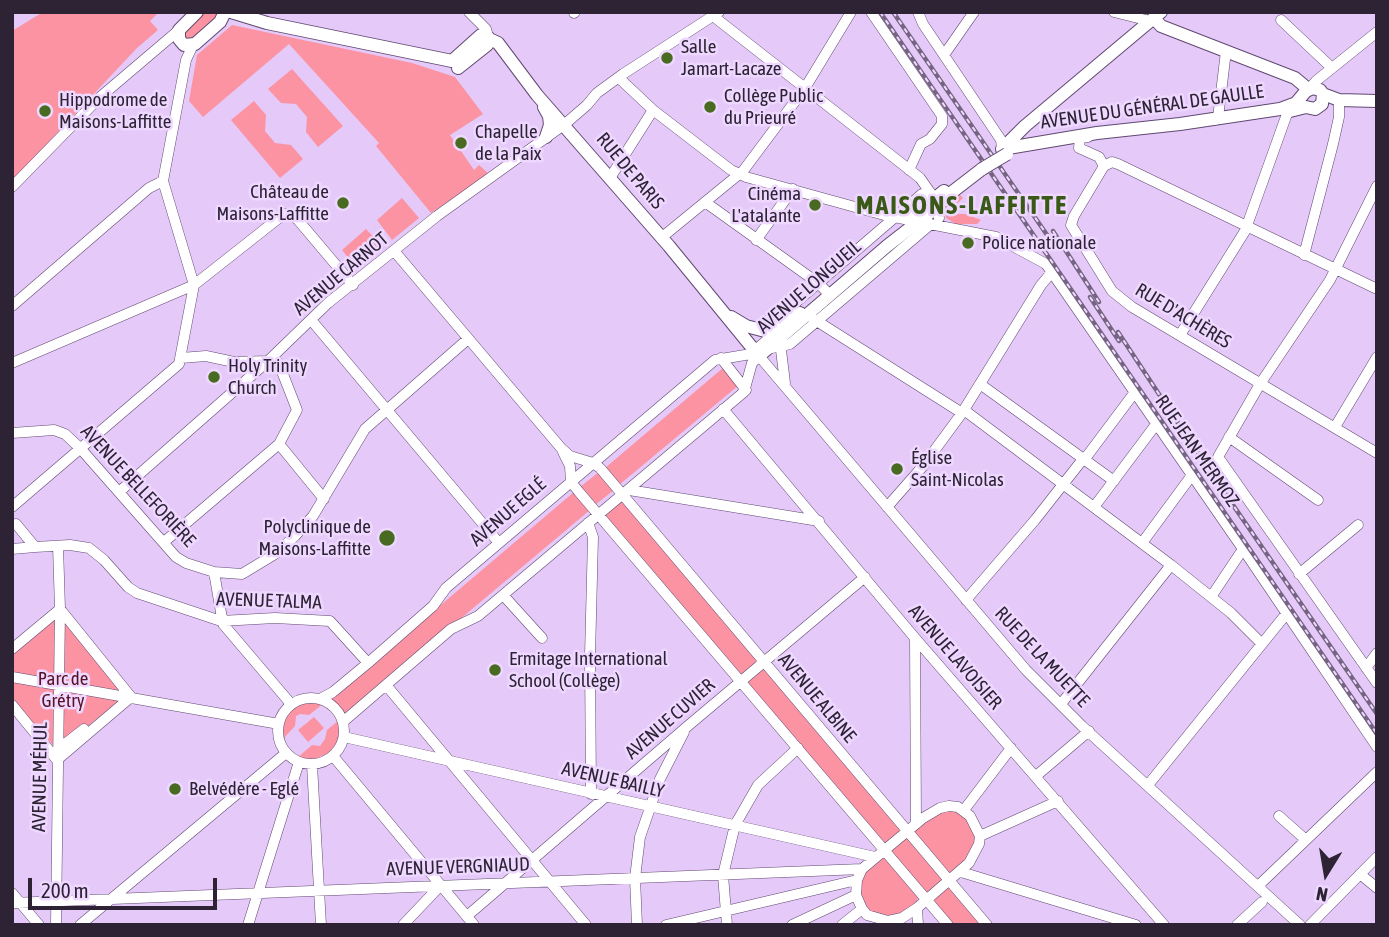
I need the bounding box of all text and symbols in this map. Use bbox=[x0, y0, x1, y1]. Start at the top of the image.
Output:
place label: Salle Jamart-Lacaze bbox=[681, 36, 781, 80]
marker: Salle Jamart-Lacaze bbox=[659, 50, 675, 66]
street label: AVENUE DU GÉNÉRAL DE GAULLE bbox=[1039, 80, 1265, 134]
place label: Collège Public du Prieuré bbox=[724, 85, 823, 129]
place label: Hippodrome de Maisons-Laffitte bbox=[59, 89, 171, 133]
marker: Collège Public du Prieuré bbox=[702, 99, 718, 115]
marker: Hippodrome de Maisons-Laffitte bbox=[37, 103, 53, 119]
place label: Chapelle de la Paix bbox=[475, 121, 542, 165]
street label: RUE DE PARIS bbox=[591, 128, 669, 214]
marker: Chapelle de la Paix bbox=[453, 135, 469, 151]
place label: Château de Maisons-Laffitte bbox=[217, 181, 329, 225]
place label: Cinéma L'atalante bbox=[731, 183, 801, 227]
district label: MAISONS-LAFFITTE bbox=[858, 190, 1066, 222]
marker: Château de Maisons-Laffitte bbox=[335, 195, 351, 211]
marker: Cinéma L'atalante bbox=[807, 197, 823, 213]
street label: AVENUE CARNOT bbox=[289, 228, 393, 320]
place label: Police nationale bbox=[982, 232, 1096, 254]
marker: Police nationale bbox=[960, 235, 976, 251]
street label: AVENUE LONGUEIL bbox=[752, 236, 866, 338]
street label: RUE D'ACHÈRES bbox=[1131, 278, 1235, 354]
place label: Holy Trinity Church bbox=[228, 355, 307, 399]
marker: Holy Trinity Church bbox=[206, 369, 222, 385]
street label: RUE JEAN MERMOZ bbox=[1150, 391, 1244, 511]
street label: AVENUE BELLEFORIÈRE bbox=[76, 420, 200, 552]
place label: Église Saint-Nicolas bbox=[911, 447, 1004, 491]
marker: Église Saint-Nicolas bbox=[889, 461, 905, 477]
street label: AVENUE EGLÉ bbox=[465, 473, 551, 551]
place label: Polyclinique de Maisons-Laffitte bbox=[259, 516, 371, 560]
marker: Polyclinique de Maisons-Laffitte bbox=[377, 528, 397, 548]
street label: AVENUE TALMA bbox=[216, 588, 322, 614]
street label: AVENUE LAVOISIER bbox=[903, 600, 1007, 714]
street label: RUE DE LA MUETTE bbox=[990, 602, 1094, 712]
place label: Ermitage International School (Collège) bbox=[509, 648, 668, 692]
street label: AVENUE ALBINE bbox=[773, 649, 861, 747]
marker: Ermitage International School (Collège) bbox=[487, 662, 503, 678]
park label: Parc de Grétry bbox=[38, 668, 88, 712]
street label: AVENUE CUVIER bbox=[621, 674, 719, 764]
street label: AVENUE MÉHUL bbox=[28, 722, 52, 832]
street label: AVENUE BAILLY bbox=[560, 757, 666, 803]
place label: Belvédère - Eglé bbox=[189, 778, 299, 800]
marker: Belvédère - Eglé bbox=[167, 781, 183, 797]
north arrow bbox=[1291, 839, 1361, 909]
street label: AVENUE VERGNIAUD bbox=[386, 853, 530, 881]
scale bar bbox=[32, 864, 220, 908]
text: 200 m bbox=[41, 878, 89, 902]
text: N bbox=[1314, 883, 1330, 906]

